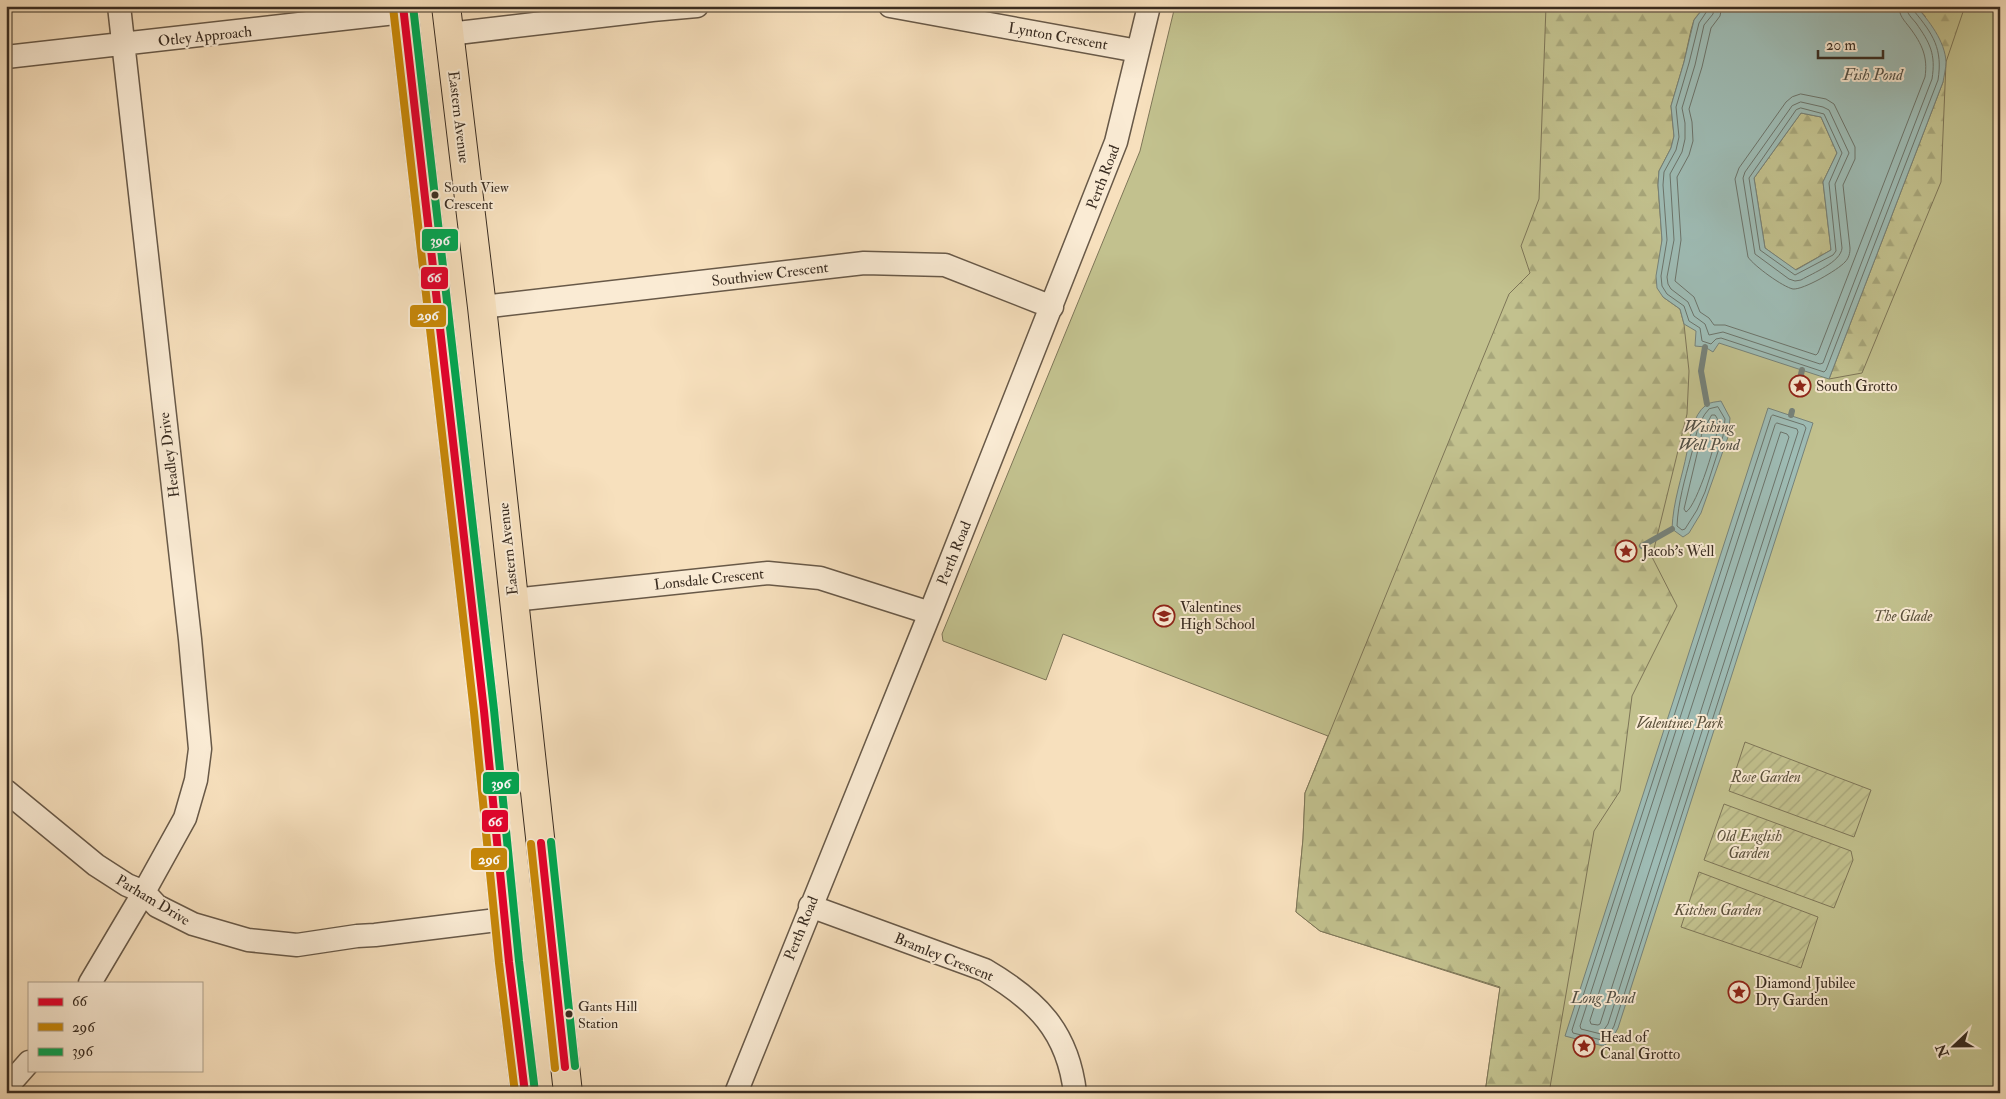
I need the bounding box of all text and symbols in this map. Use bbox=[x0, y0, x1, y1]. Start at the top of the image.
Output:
street label: Lynton Crescent bbox=[1007, 18, 1109, 55]
street label: Otley Approach bbox=[157, 22, 253, 52]
scale bar bbox=[1818, 28, 1884, 60]
text: 20 m bbox=[1826, 36, 1856, 55]
water label: Fish Pond bbox=[1842, 65, 1904, 85]
street label: Eastern Avenue bbox=[443, 70, 474, 164]
street label: Perth Road bbox=[1083, 142, 1125, 212]
place label: South View Crescent bbox=[444, 179, 509, 213]
marker: South View Crescent bbox=[430, 190, 440, 200]
line badge: 396 bbox=[421, 228, 459, 252]
text: 396 bbox=[430, 232, 451, 249]
street label: Southview Crescent bbox=[711, 258, 830, 291]
line badge: 66 bbox=[420, 266, 449, 290]
text: 66 bbox=[427, 269, 442, 286]
line badge: 296 bbox=[409, 304, 447, 328]
text: 296 bbox=[417, 307, 440, 324]
place icon: South Grotto bbox=[1788, 374, 1812, 398]
place label: South Grotto bbox=[1816, 377, 1897, 396]
street label: Headley Drive bbox=[155, 411, 184, 499]
water label: Wishing Well Pond bbox=[1678, 417, 1741, 455]
street label: Eastern Avenue bbox=[494, 502, 523, 596]
street label: Perth Road bbox=[933, 518, 976, 588]
place icon: Jacob's Well bbox=[1614, 539, 1638, 563]
place label: Jacob's Well bbox=[1641, 542, 1714, 562]
street label: Lonsdale Crescent bbox=[653, 564, 765, 595]
place label: Valentines High School bbox=[1180, 598, 1255, 634]
school or university icon: Valentines High School bbox=[1152, 604, 1176, 628]
park label: The Glade bbox=[1874, 607, 1933, 626]
park label: Valentines Park bbox=[1637, 714, 1723, 733]
park label: Rose Garden bbox=[1730, 768, 1801, 787]
line badge: 396 bbox=[482, 771, 520, 795]
text: 396 bbox=[491, 775, 512, 792]
line badge: 66 bbox=[481, 809, 509, 833]
text: 66 bbox=[488, 813, 503, 830]
park label: Old English Garden bbox=[1716, 827, 1782, 863]
line badge: 296 bbox=[470, 847, 508, 871]
text: 296 bbox=[478, 851, 501, 868]
street label: Parham Drive bbox=[112, 871, 193, 930]
street label: Perth Road bbox=[780, 893, 823, 963]
park label: Kitchen Garden bbox=[1673, 901, 1762, 920]
street label: Bramley Crescent bbox=[891, 929, 996, 986]
place label: Diamond Jubilee Dry Garden bbox=[1755, 974, 1856, 1010]
place icon: Diamond Jubilee Dry Garden bbox=[1727, 980, 1751, 1004]
legend bbox=[28, 982, 202, 1072]
water label: Long Pond bbox=[1570, 988, 1636, 1008]
text: 66 bbox=[72, 992, 89, 1011]
place label: Gants Hill Station bbox=[578, 998, 638, 1032]
marker: Gants Hill Station bbox=[564, 1009, 574, 1019]
text: 296 bbox=[72, 1018, 96, 1037]
north arrow bbox=[1928, 1022, 1978, 1072]
place label: Head of Canal Grotto bbox=[1600, 1028, 1680, 1064]
place icon: Head of Canal Grotto bbox=[1572, 1034, 1596, 1058]
text: N bbox=[1932, 1041, 1953, 1061]
text: 396 bbox=[72, 1042, 94, 1061]

